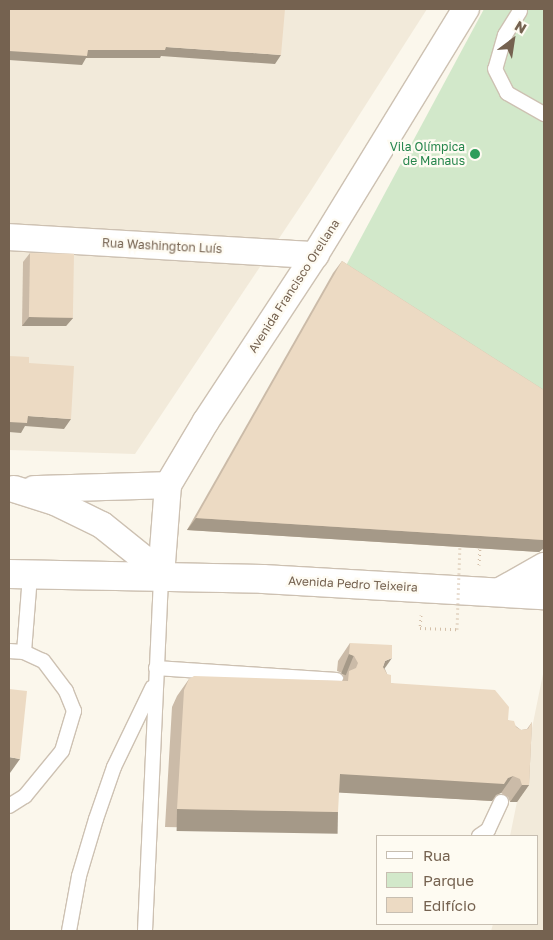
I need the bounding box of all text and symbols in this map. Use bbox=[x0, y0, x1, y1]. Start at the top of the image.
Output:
north arrow bbox=[488, 15, 538, 65]
text: N bbox=[512, 17, 530, 37]
place label: Vila Olímpica de Manaus bbox=[390, 140, 465, 168]
marker: Vila Olímpica de Manaus bbox=[469, 148, 481, 160]
street label: Avenida Francisco Orellana bbox=[245, 217, 343, 355]
street label: Rua Washington Luís bbox=[102, 236, 222, 256]
street label: Avenida Pedro Teixeira bbox=[288, 573, 418, 595]
legend bbox=[376, 835, 538, 925]
text: Rua bbox=[423, 846, 450, 864]
text: Parque bbox=[423, 871, 474, 889]
text: Edifício bbox=[423, 896, 476, 914]

